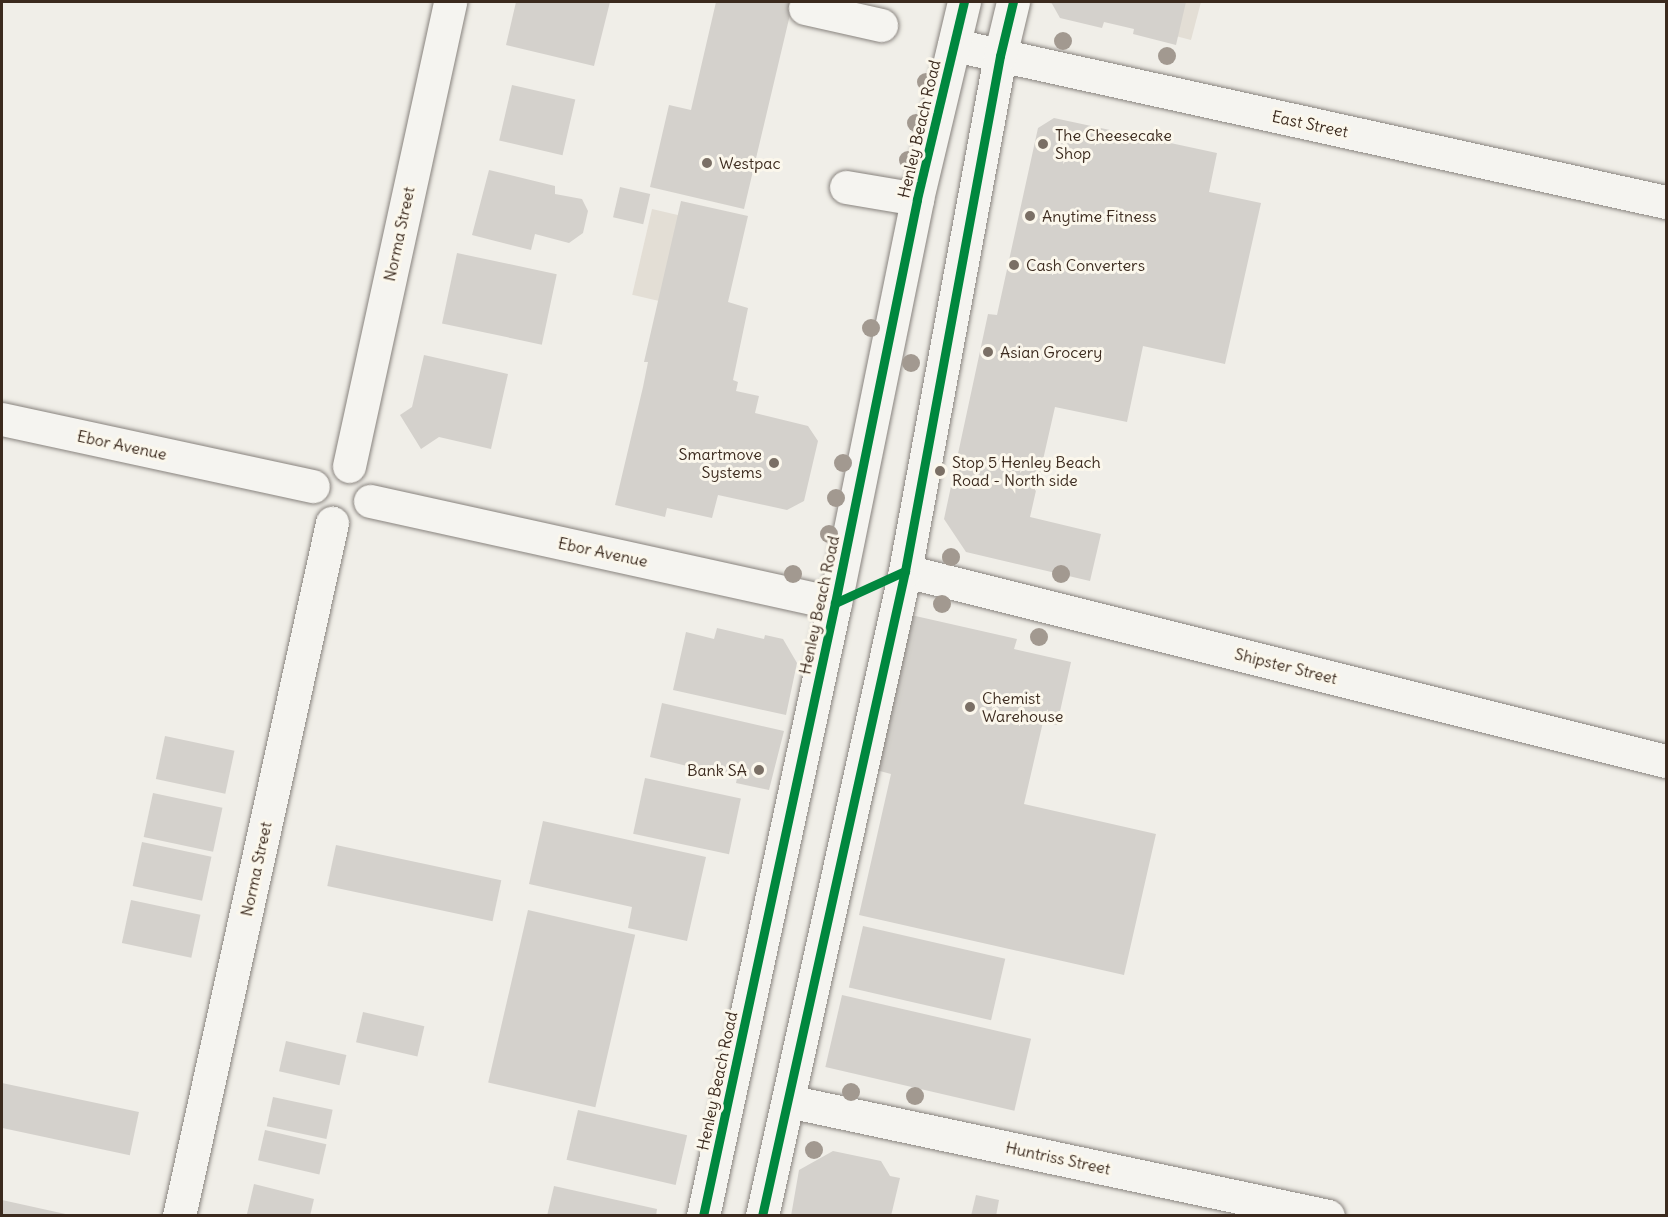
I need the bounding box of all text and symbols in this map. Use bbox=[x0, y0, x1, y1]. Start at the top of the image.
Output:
street label: Henley Beach Road bbox=[894, 58, 944, 200]
street label: East Street bbox=[1270, 107, 1350, 141]
place label: The Cheesecake Shop bbox=[1055, 125, 1172, 163]
marker: The Cheesecake Shop bbox=[1036, 137, 1050, 151]
place label: Westpac bbox=[719, 153, 781, 173]
marker: Westpac bbox=[700, 156, 714, 170]
street label: Norma Street bbox=[380, 185, 418, 283]
place label: Anytime Fitness bbox=[1042, 206, 1156, 226]
marker: Anytime Fitness bbox=[1023, 209, 1037, 223]
place label: Cash Converters bbox=[1026, 255, 1145, 275]
marker: Cash Converters bbox=[1007, 258, 1021, 272]
place label: Asian Grocery bbox=[1000, 342, 1102, 362]
marker: Asian Grocery bbox=[981, 345, 995, 359]
street label: Ebor Avenue bbox=[75, 426, 169, 464]
place label: Smartmove Systems bbox=[679, 444, 762, 482]
place label: Stop 5 Henley Beach Road - North side bbox=[952, 452, 1101, 490]
marker: Smartmove Systems bbox=[767, 456, 781, 470]
marker: Stop 5 Henley Beach Road - North side bbox=[933, 464, 947, 478]
street label: Ebor Avenue bbox=[556, 533, 650, 571]
street label: Henley Beach Road bbox=[795, 534, 843, 676]
street label: Shipster Street bbox=[1233, 644, 1339, 688]
place label: Chemist Warehouse bbox=[982, 688, 1063, 726]
marker: Chemist Warehouse bbox=[963, 700, 977, 714]
place label: Bank SA bbox=[687, 760, 747, 780]
marker: Bank SA bbox=[752, 763, 766, 777]
street label: Norma Street bbox=[237, 820, 275, 918]
street label: Henley Beach Road bbox=[693, 1010, 741, 1152]
street label: Huntriss Street bbox=[1004, 1138, 1112, 1178]

